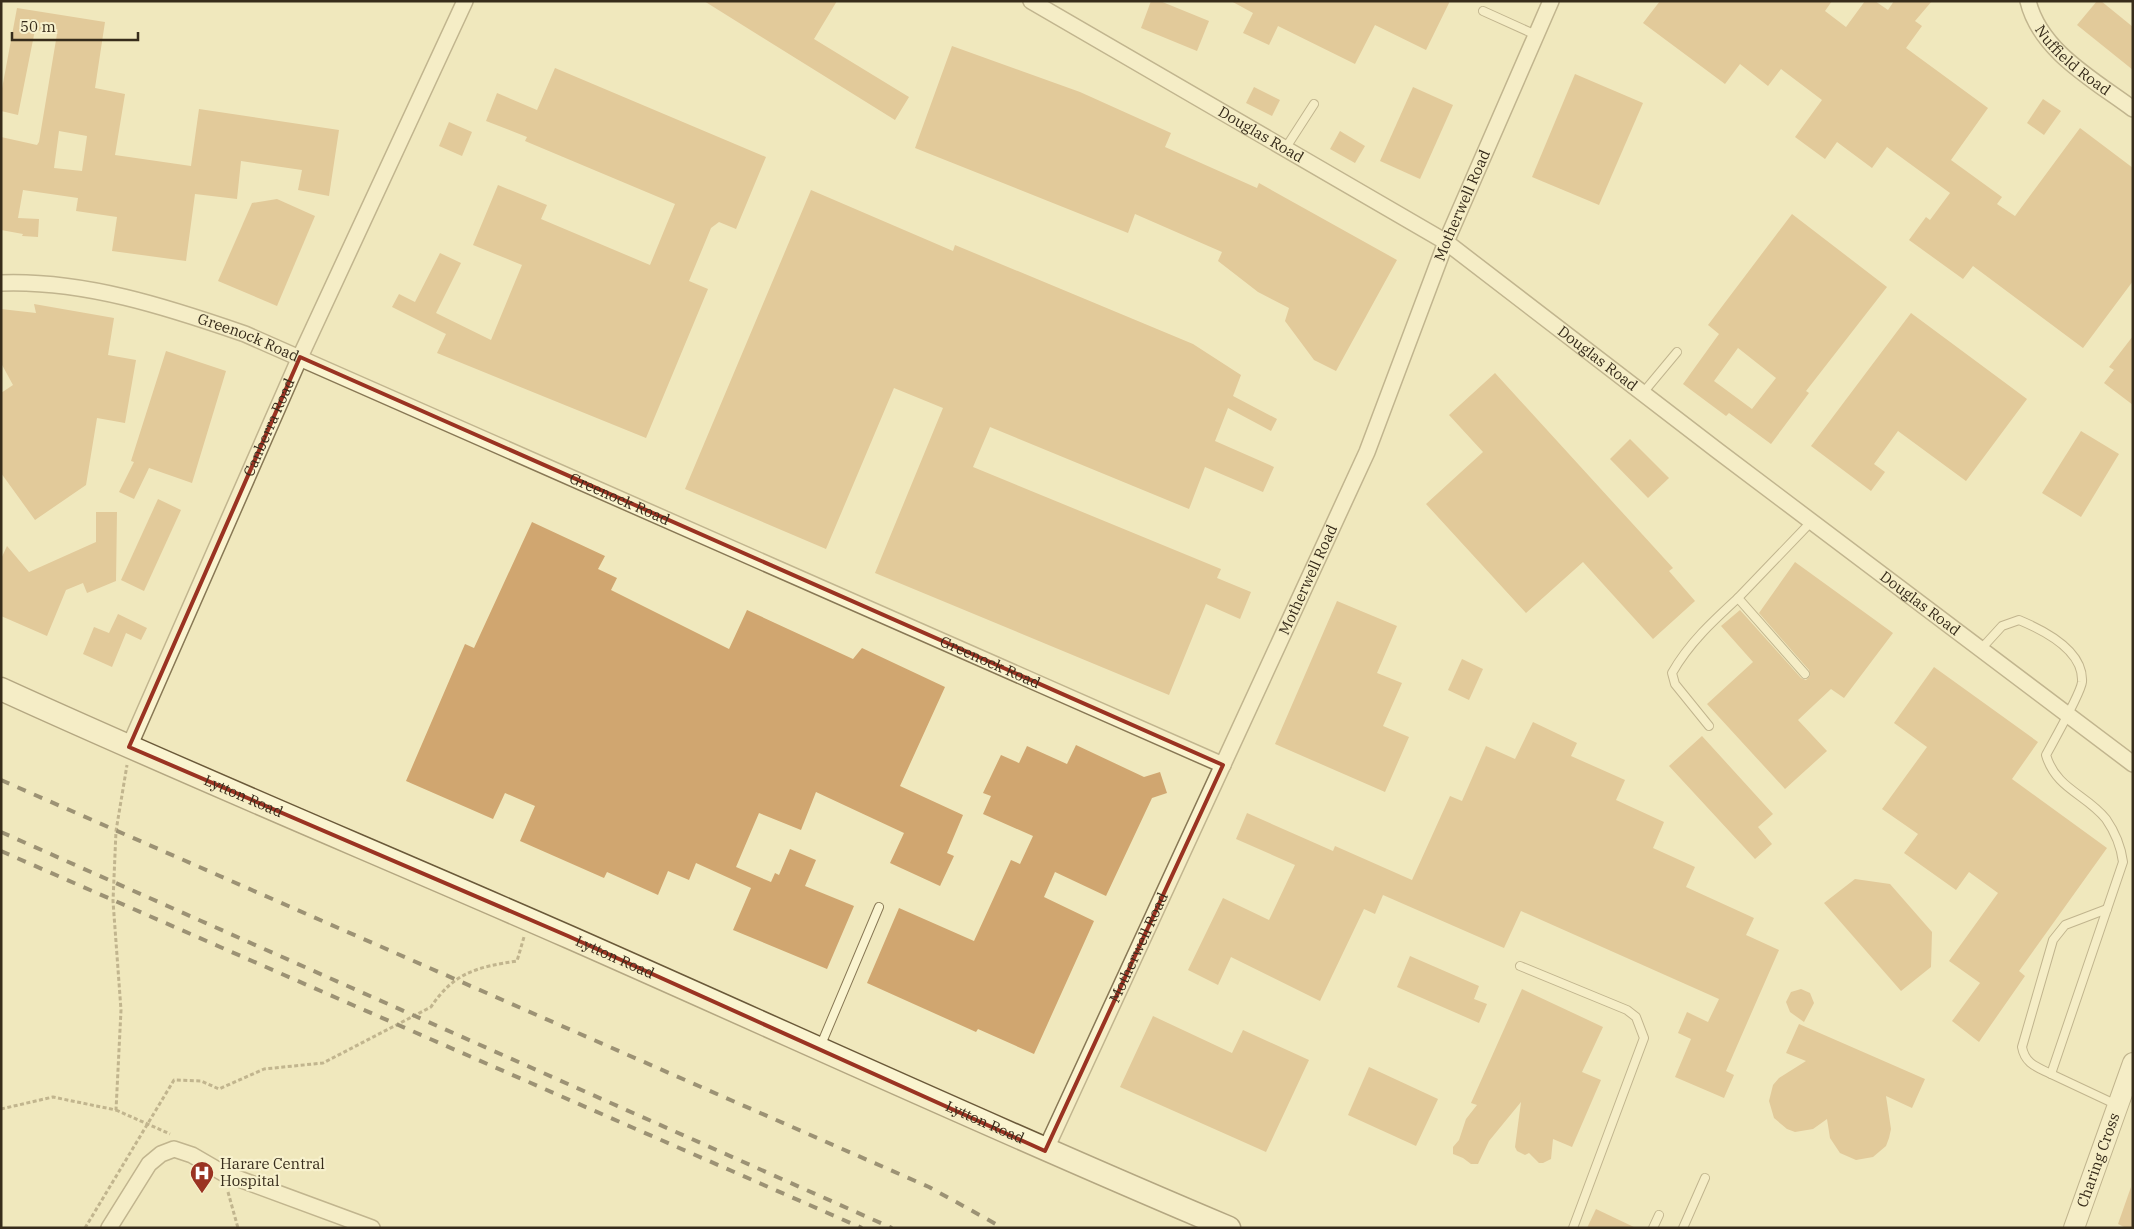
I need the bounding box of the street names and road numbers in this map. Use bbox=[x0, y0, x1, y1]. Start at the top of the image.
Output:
street label: Nuffield Road bbox=[2031, 21, 2115, 99]
street label: Douglas Road bbox=[1215, 102, 1308, 166]
street label: Motherwell Road bbox=[1430, 147, 1494, 264]
street label: Greenock Road bbox=[195, 309, 302, 366]
street label: Douglas Road bbox=[1554, 321, 1642, 395]
street label: Canberra Road bbox=[239, 375, 299, 479]
street label: Greenock Road bbox=[567, 468, 673, 529]
street label: Motherwell Road bbox=[1274, 521, 1341, 638]
street label: Douglas Road bbox=[1876, 567, 1964, 639]
street label: Greenock Road bbox=[937, 632, 1043, 692]
street label: Lytton Road bbox=[201, 770, 286, 821]
street label: Motherwell Road bbox=[1105, 889, 1172, 1006]
street label: Lytton Road bbox=[573, 931, 658, 983]
street label: Lytton Road bbox=[943, 1096, 1027, 1148]
street label: Charing Cross bbox=[2072, 1110, 2123, 1210]

